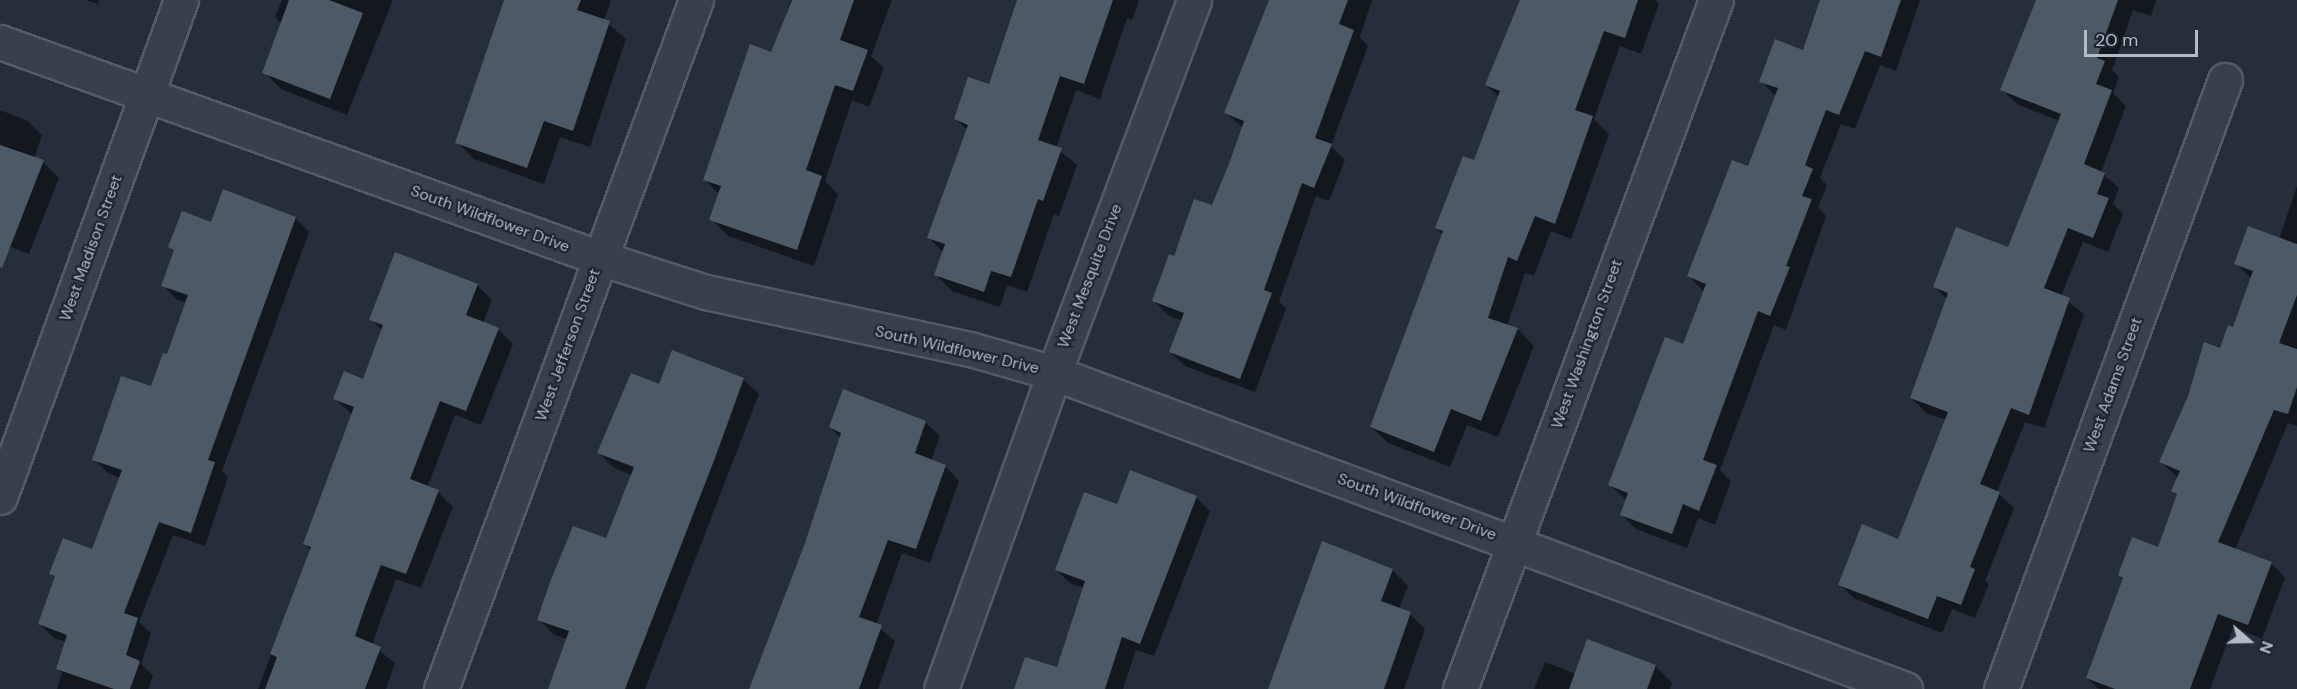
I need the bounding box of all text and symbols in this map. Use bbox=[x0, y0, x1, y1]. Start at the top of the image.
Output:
scale bar bbox=[2087, 18, 2201, 56]
text: 20 m bbox=[2095, 28, 2138, 52]
street label: West Madison Street bbox=[56, 172, 126, 324]
street label: South Wildflower Drive bbox=[408, 181, 572, 257]
street label: West Mesquite Drive bbox=[1054, 201, 1126, 351]
street label: West Washington Street bbox=[1547, 257, 1627, 431]
street label: West Jefferson Street bbox=[531, 266, 605, 424]
street label: West Adams Street bbox=[2080, 315, 2146, 455]
street label: South Wildflower Drive bbox=[873, 322, 1041, 378]
street label: South Wildflower Drive bbox=[1335, 469, 1499, 545]
north arrow bbox=[2219, 611, 2279, 671]
text: N bbox=[2255, 638, 2278, 656]

